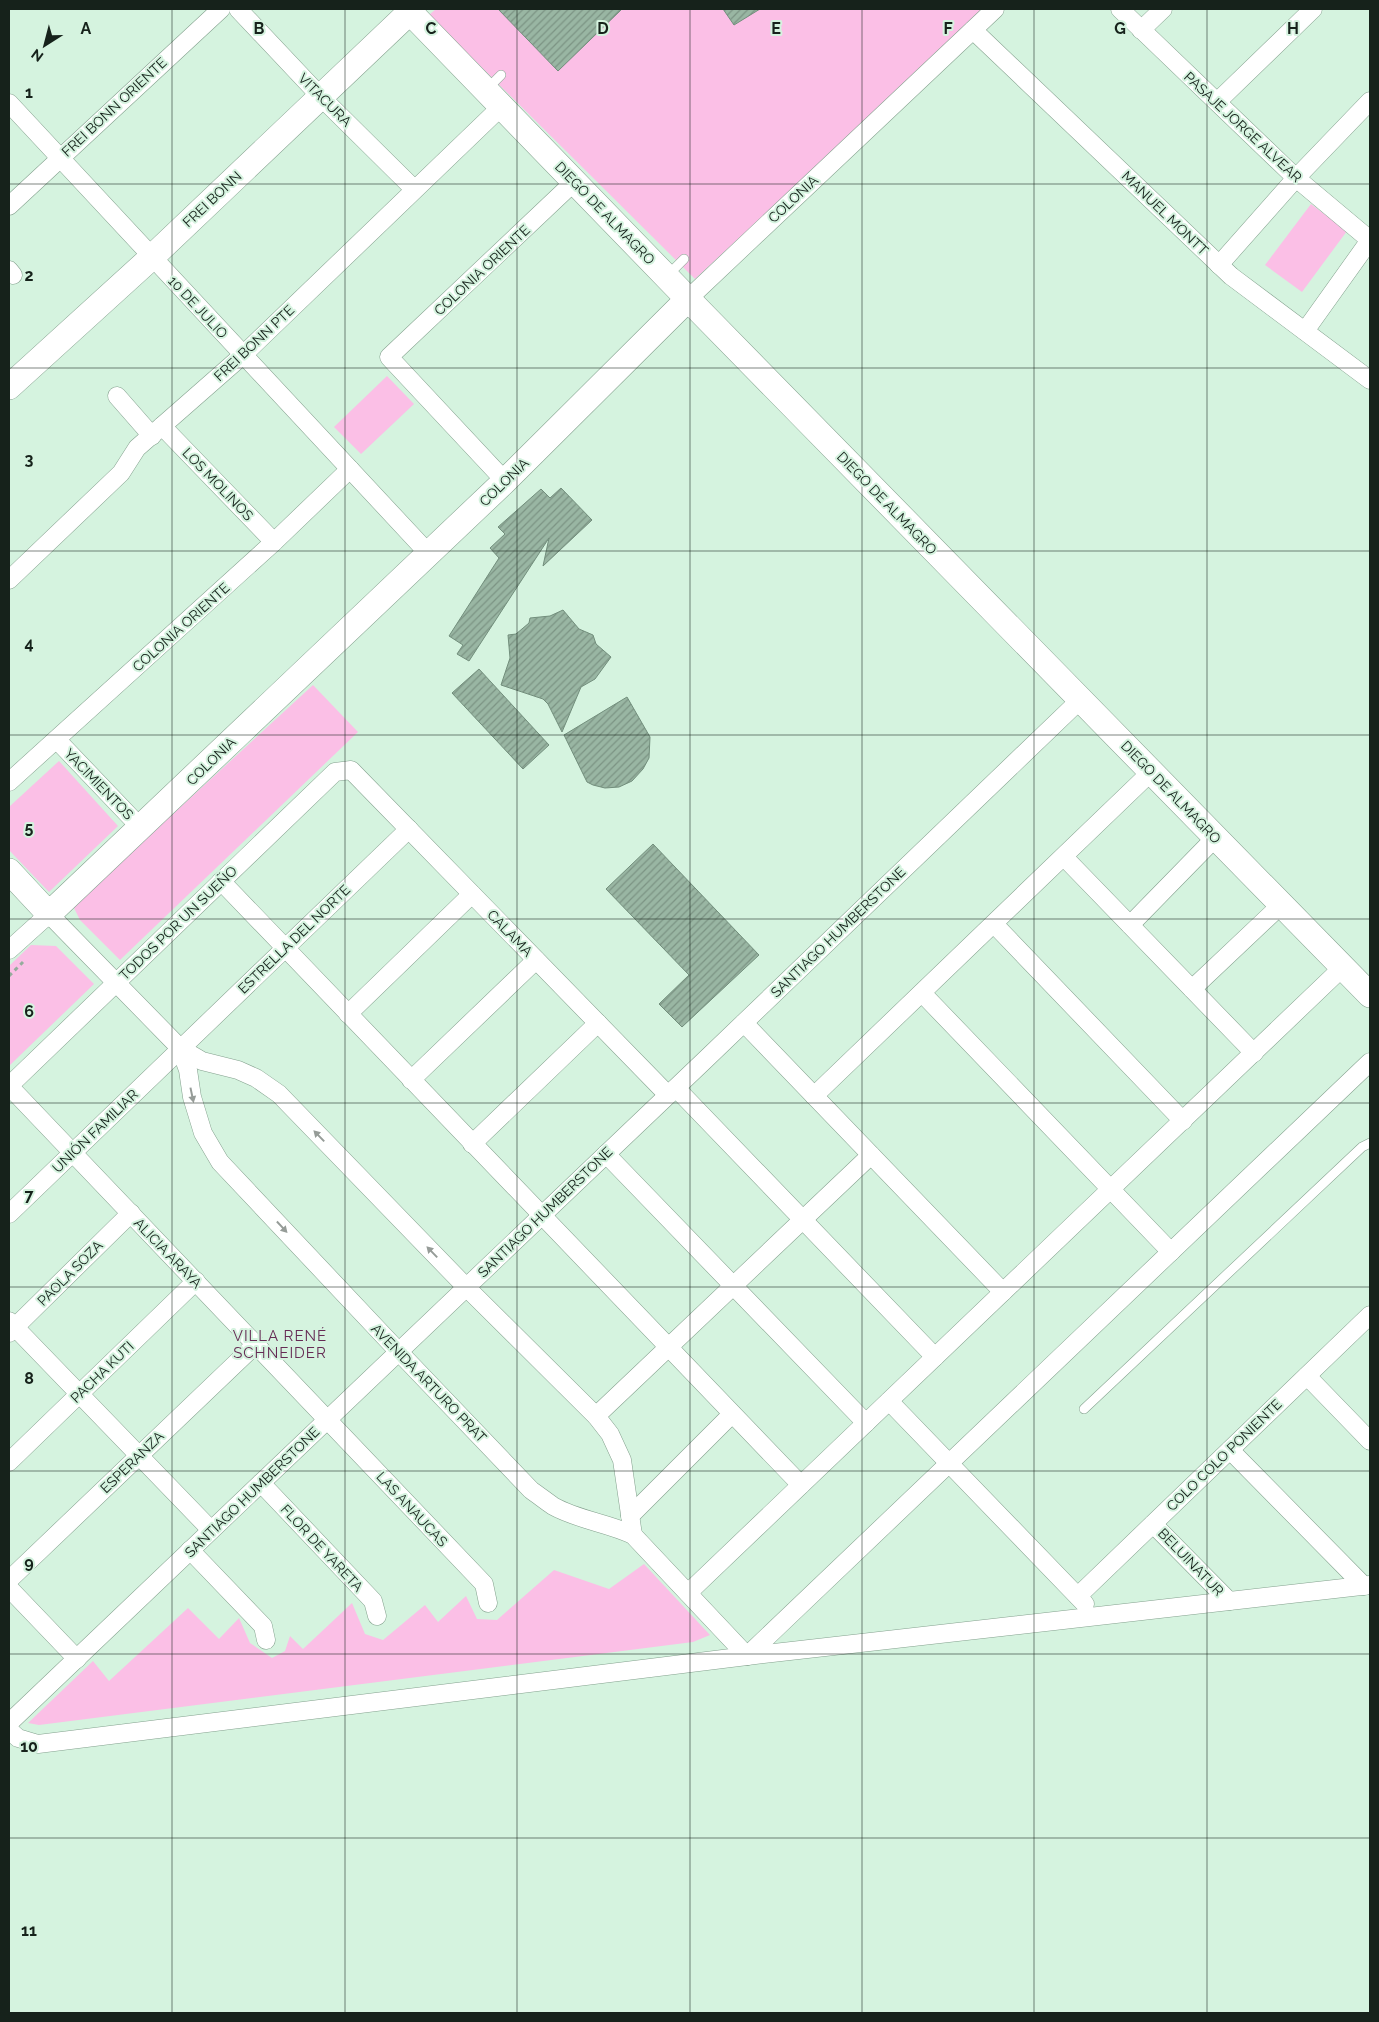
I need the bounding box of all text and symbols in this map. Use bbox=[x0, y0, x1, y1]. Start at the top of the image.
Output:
text: A bbox=[81, 19, 92, 38]
text: B bbox=[254, 19, 265, 38]
text: C bbox=[426, 19, 437, 38]
text: D bbox=[597, 19, 609, 38]
text: E bbox=[771, 19, 781, 38]
text: F bbox=[943, 19, 953, 38]
text: G bbox=[1114, 19, 1126, 38]
text: H bbox=[1287, 19, 1299, 38]
north arrow bbox=[20, 20, 70, 70]
text: N bbox=[28, 46, 46, 65]
street label: FREI BONN ORIENTE bbox=[58, 54, 170, 160]
street label: PASAJE JORGE ALVEAR bbox=[1181, 68, 1305, 186]
street label: VITACURA bbox=[295, 70, 355, 130]
text: 1 bbox=[25, 83, 33, 102]
street label: DIEGO DE ALMAGRO bbox=[552, 158, 658, 268]
street label: FREI BONN bbox=[179, 168, 245, 230]
street label: MANUEL MONTT bbox=[1119, 168, 1212, 259]
street label: COLONIA bbox=[765, 172, 822, 226]
street label: COLONIA ORIENTE bbox=[431, 222, 533, 318]
text: 2 bbox=[24, 266, 34, 285]
street label: 10 DE JULIO bbox=[165, 273, 231, 341]
street label: FREI BONN PTE bbox=[211, 302, 297, 384]
street label: LOS MOLINOS bbox=[179, 444, 257, 524]
street label: DIEGO DE ALMAGRO bbox=[834, 448, 940, 558]
text: 3 bbox=[25, 450, 34, 469]
street label: COLONIA bbox=[476, 454, 532, 509]
street label: COLONIA ORIENTE bbox=[129, 579, 233, 675]
text: 4 bbox=[24, 634, 34, 653]
street label: COLONIA bbox=[183, 733, 239, 788]
street label: DIEGO DE ALMAGRO bbox=[1118, 737, 1224, 847]
street label: YACIMIENTOS bbox=[61, 745, 137, 823]
text: 5 bbox=[25, 818, 34, 837]
street label: TODOS POR UN SUEÑO bbox=[115, 862, 240, 983]
street label: SANTIAGO HUMBERSTONE bbox=[768, 864, 908, 1000]
street label: ESTRELLA DEL NORTE bbox=[235, 881, 353, 997]
street label: CALAMA bbox=[484, 906, 536, 960]
text: 6 bbox=[24, 1002, 34, 1021]
street label: UNIÓN FAMILIAR bbox=[48, 1085, 141, 1176]
one-way arrow bbox=[188, 1088, 196, 1103]
one-way arrow bbox=[313, 1130, 325, 1142]
street label: SANTIAGO HUMBERSTONE bbox=[475, 1144, 615, 1280]
text: 7 bbox=[25, 1186, 34, 1205]
street label: ALICIA ARAYA bbox=[131, 1215, 206, 1292]
one-way arrow bbox=[276, 1221, 288, 1233]
street label: PAOLA SOZA bbox=[34, 1237, 106, 1309]
one-way arrow bbox=[427, 1247, 439, 1259]
street label: AVENIDA ARTURO PRAT bbox=[368, 1320, 490, 1446]
district label: VILLA RENÉ SCHNEIDER bbox=[233, 1327, 327, 1362]
street label: PACHA KUTI bbox=[67, 1338, 137, 1406]
text: 8 bbox=[24, 1369, 34, 1388]
street label: COLO COLO PONIENTE bbox=[1163, 1396, 1285, 1514]
street label: SANTIAGO HUMBERSTONE bbox=[182, 1424, 322, 1560]
street label: ESPERANZA bbox=[97, 1427, 167, 1496]
street label: LAS ANAUCAS bbox=[373, 1468, 451, 1550]
street label: FLOR DE YARETA bbox=[278, 1501, 367, 1595]
street label: BELUINATUR bbox=[1155, 1525, 1227, 1599]
text: 9 bbox=[24, 1553, 34, 1572]
text: 10 bbox=[20, 1737, 38, 1756]
text: 11 bbox=[21, 1921, 37, 1940]

